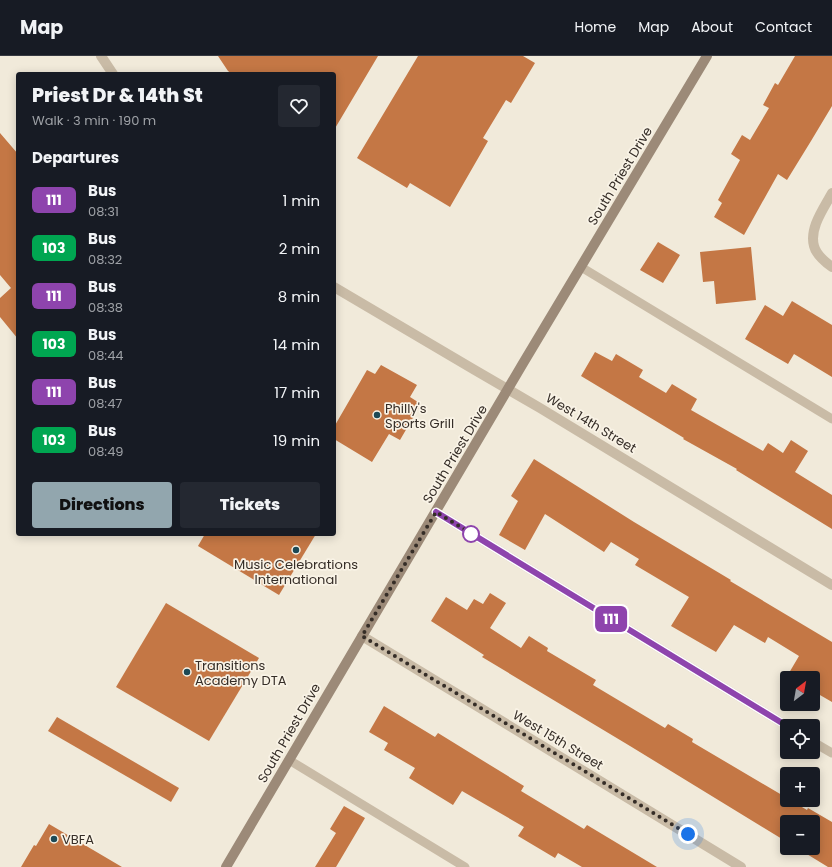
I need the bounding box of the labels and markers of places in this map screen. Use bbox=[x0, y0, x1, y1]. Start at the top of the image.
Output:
place label: Philly's Sports Grill bbox=[385, 399, 454, 433]
marker: Philly's Sports Grill bbox=[372, 410, 382, 420]
unlabelled marker bbox=[462, 525, 480, 543]
marker: Music Celebrations International bbox=[291, 545, 301, 555]
place label: Music Celebrations International bbox=[234, 555, 358, 589]
place label: Transitions Academy DTA bbox=[195, 656, 287, 690]
marker: Transitions Academy DTA bbox=[182, 667, 192, 677]
place label: VBFA bbox=[62, 830, 94, 849]
marker: VBFA bbox=[49, 834, 59, 844]

